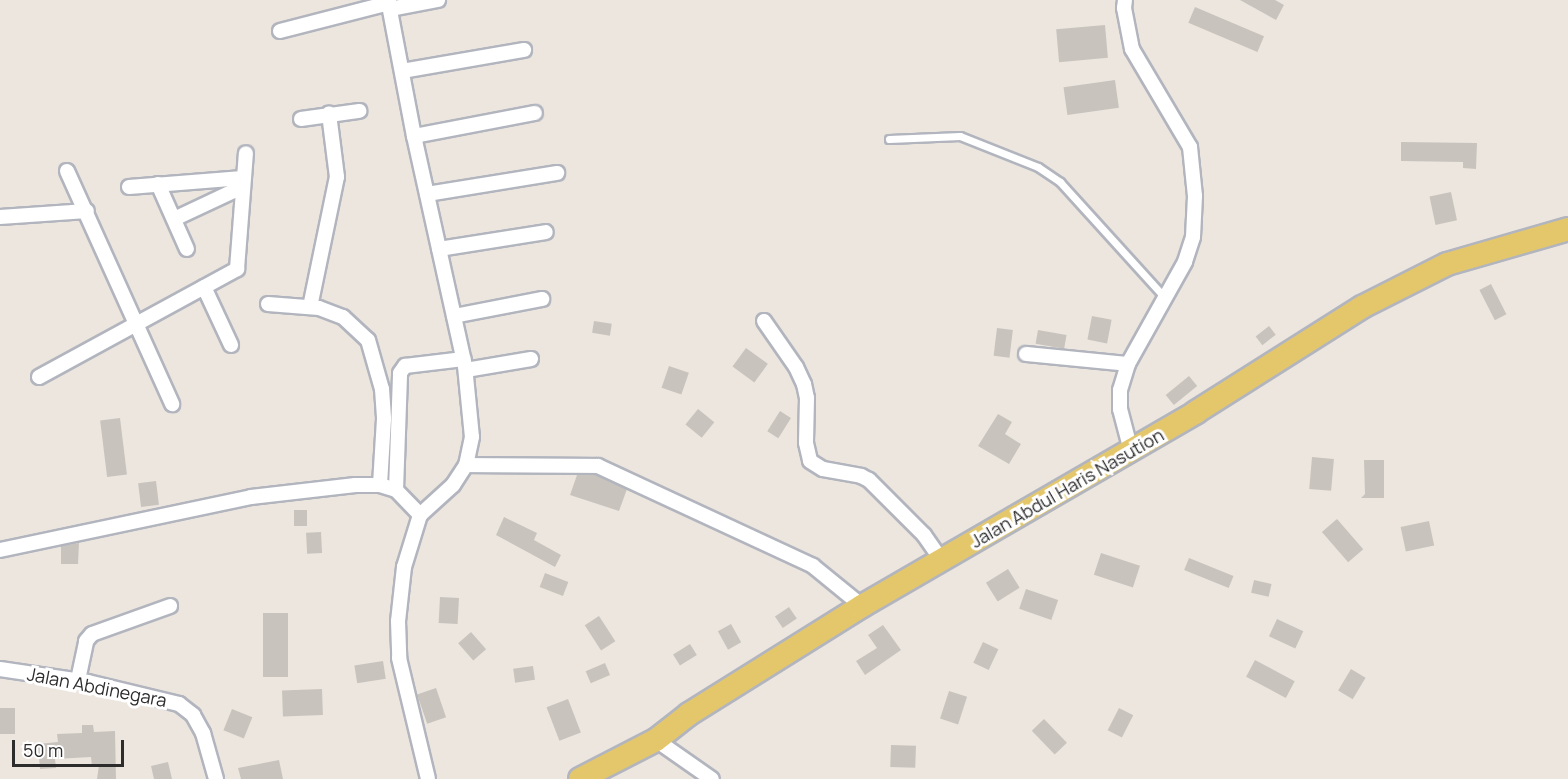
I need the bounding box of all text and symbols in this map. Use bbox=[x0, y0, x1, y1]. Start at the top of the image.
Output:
street label: Jalan Abdul Haris Nasution bbox=[967, 424, 1167, 552]
street label: Jalan Abdinegara bbox=[25, 663, 169, 711]
scale bar bbox=[15, 728, 128, 766]
text: 50 m bbox=[23, 738, 63, 762]

